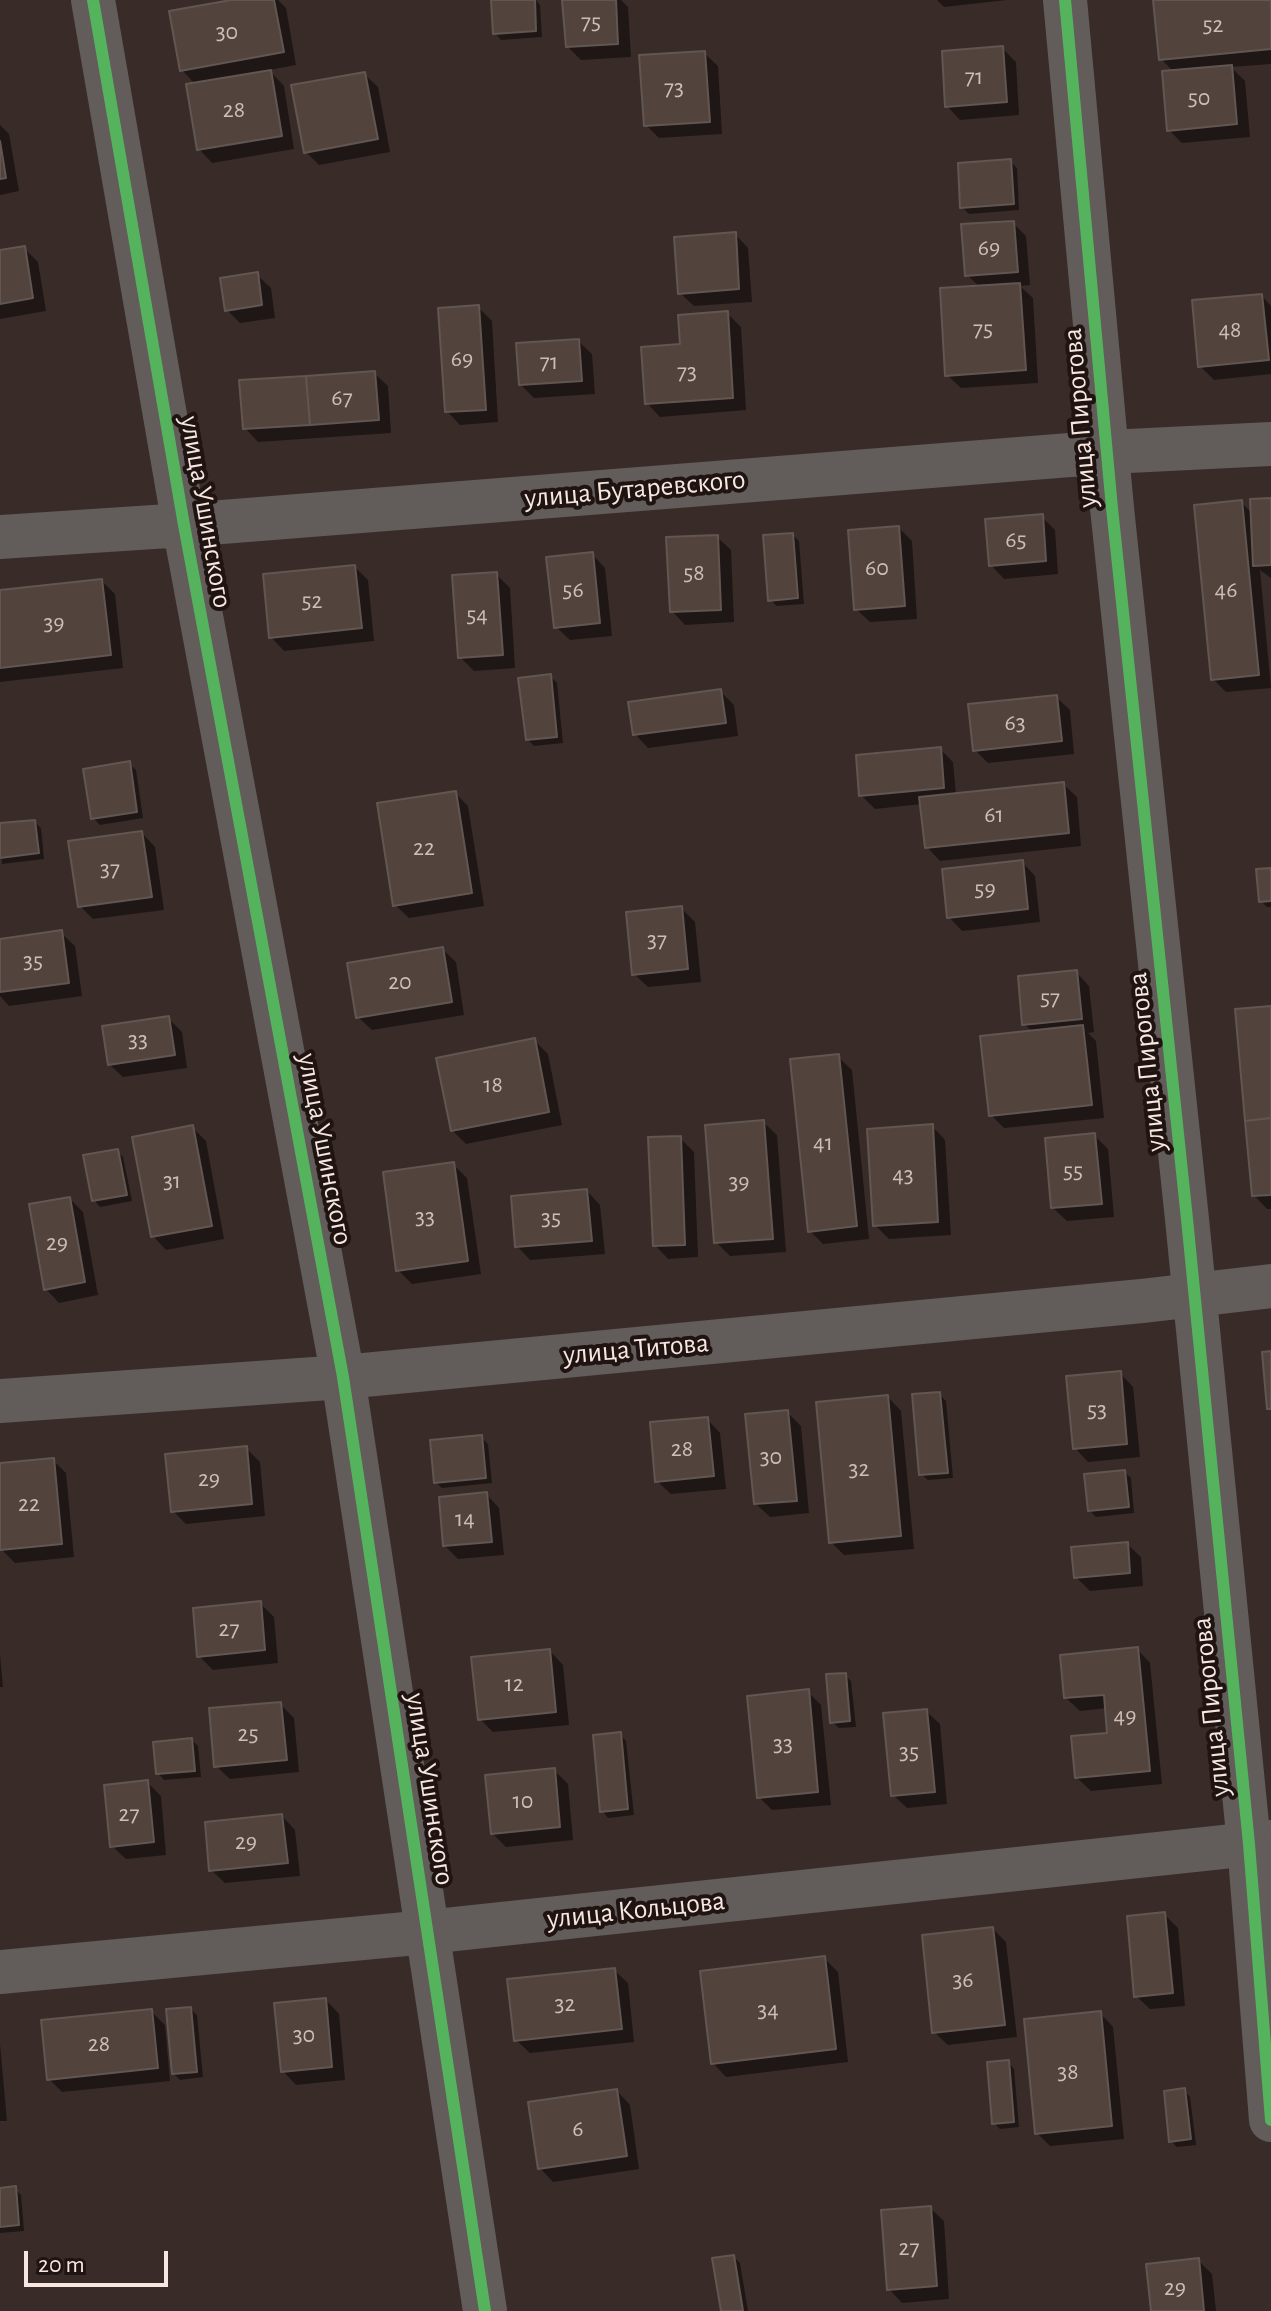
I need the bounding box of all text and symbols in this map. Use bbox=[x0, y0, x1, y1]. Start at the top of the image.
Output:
house number: 75 bbox=[581, 8, 601, 36]
house number: 52 bbox=[1203, 11, 1223, 39]
house number: 30 bbox=[216, 18, 238, 46]
house number: 71 bbox=[965, 63, 983, 91]
house number: 73 bbox=[664, 74, 684, 102]
house number: 50 bbox=[1188, 84, 1210, 112]
house number: 28 bbox=[223, 96, 245, 124]
house number: 69 bbox=[978, 234, 1000, 262]
house number: 75 bbox=[973, 315, 993, 343]
house number: 48 bbox=[1219, 316, 1241, 344]
street label: улица Пирогова bbox=[1055, 327, 1105, 509]
house number: 69 bbox=[451, 345, 473, 373]
house number: 71 bbox=[540, 348, 558, 376]
house number: 73 bbox=[677, 358, 697, 386]
house number: 67 bbox=[331, 384, 353, 412]
street label: улица Ушинского bbox=[173, 413, 239, 611]
street label: улица Бутаревского bbox=[523, 463, 747, 515]
house number: 65 bbox=[1005, 526, 1027, 554]
house number: 60 bbox=[865, 554, 889, 582]
house number: 58 bbox=[683, 559, 705, 587]
house number: 56 bbox=[562, 576, 584, 604]
house number: 46 bbox=[1215, 576, 1237, 604]
house number: 52 bbox=[302, 587, 322, 615]
house number: 54 bbox=[466, 601, 488, 629]
house number: 39 bbox=[43, 609, 65, 637]
house number: 63 bbox=[1004, 709, 1026, 737]
house number: 61 bbox=[984, 801, 1004, 829]
house number: 22 bbox=[413, 834, 435, 862]
house number: 37 bbox=[100, 855, 120, 883]
house number: 59 bbox=[974, 875, 996, 903]
house number: 37 bbox=[647, 926, 667, 954]
house number: 35 bbox=[23, 947, 43, 975]
house number: 20 bbox=[388, 968, 412, 996]
street label: улица Пирогова bbox=[1121, 971, 1173, 1153]
house number: 57 bbox=[1040, 984, 1060, 1012]
house number: 33 bbox=[128, 1026, 148, 1054]
street label: улица Ушинского bbox=[290, 1050, 360, 1248]
house number: 18 bbox=[483, 1071, 503, 1099]
house number: 41 bbox=[813, 1129, 833, 1157]
house number: 55 bbox=[1063, 1157, 1083, 1185]
house number: 43 bbox=[892, 1161, 914, 1189]
house number: 31 bbox=[163, 1167, 181, 1195]
house number: 39 bbox=[728, 1168, 750, 1196]
house number: 33 bbox=[415, 1203, 435, 1231]
house number: 35 bbox=[541, 1204, 561, 1232]
house number: 29 bbox=[46, 1229, 68, 1257]
street label: улица Титова bbox=[562, 1326, 710, 1372]
house number: 53 bbox=[1087, 1396, 1107, 1424]
house number: 28 bbox=[671, 1435, 693, 1463]
house number: 30 bbox=[760, 1443, 782, 1471]
house number: 32 bbox=[849, 1455, 869, 1483]
house number: 29 bbox=[198, 1465, 220, 1493]
house number: 22 bbox=[18, 1490, 40, 1518]
house number: 14 bbox=[455, 1505, 475, 1533]
house number: 27 bbox=[219, 1615, 239, 1643]
street label: улица Пирогова bbox=[1185, 1616, 1237, 1798]
house number: 12 bbox=[504, 1670, 524, 1698]
street label: улица Ушинского bbox=[398, 1690, 462, 1888]
house number: 49 bbox=[1114, 1702, 1136, 1730]
house number: 25 bbox=[238, 1720, 258, 1748]
house number: 33 bbox=[773, 1730, 793, 1758]
house number: 35 bbox=[899, 1738, 919, 1766]
house number: 10 bbox=[513, 1787, 533, 1815]
house number: 27 bbox=[119, 1800, 139, 1828]
house number: 29 bbox=[235, 1828, 257, 1856]
street label: улица Кольцова bbox=[545, 1884, 727, 1936]
house number: 36 bbox=[952, 1966, 974, 1994]
house number: 32 bbox=[555, 1990, 575, 2018]
house number: 34 bbox=[757, 1996, 779, 2024]
house number: 30 bbox=[293, 2021, 315, 2049]
house number: 28 bbox=[88, 2030, 110, 2058]
house number: 38 bbox=[1057, 2058, 1079, 2086]
house number: 6 bbox=[572, 2115, 584, 2143]
house number: 27 bbox=[899, 2234, 919, 2262]
scale bar bbox=[28, 2235, 172, 2285]
text: 20 m bbox=[38, 2253, 85, 2277]
house number: 29 bbox=[1164, 2274, 1186, 2302]

